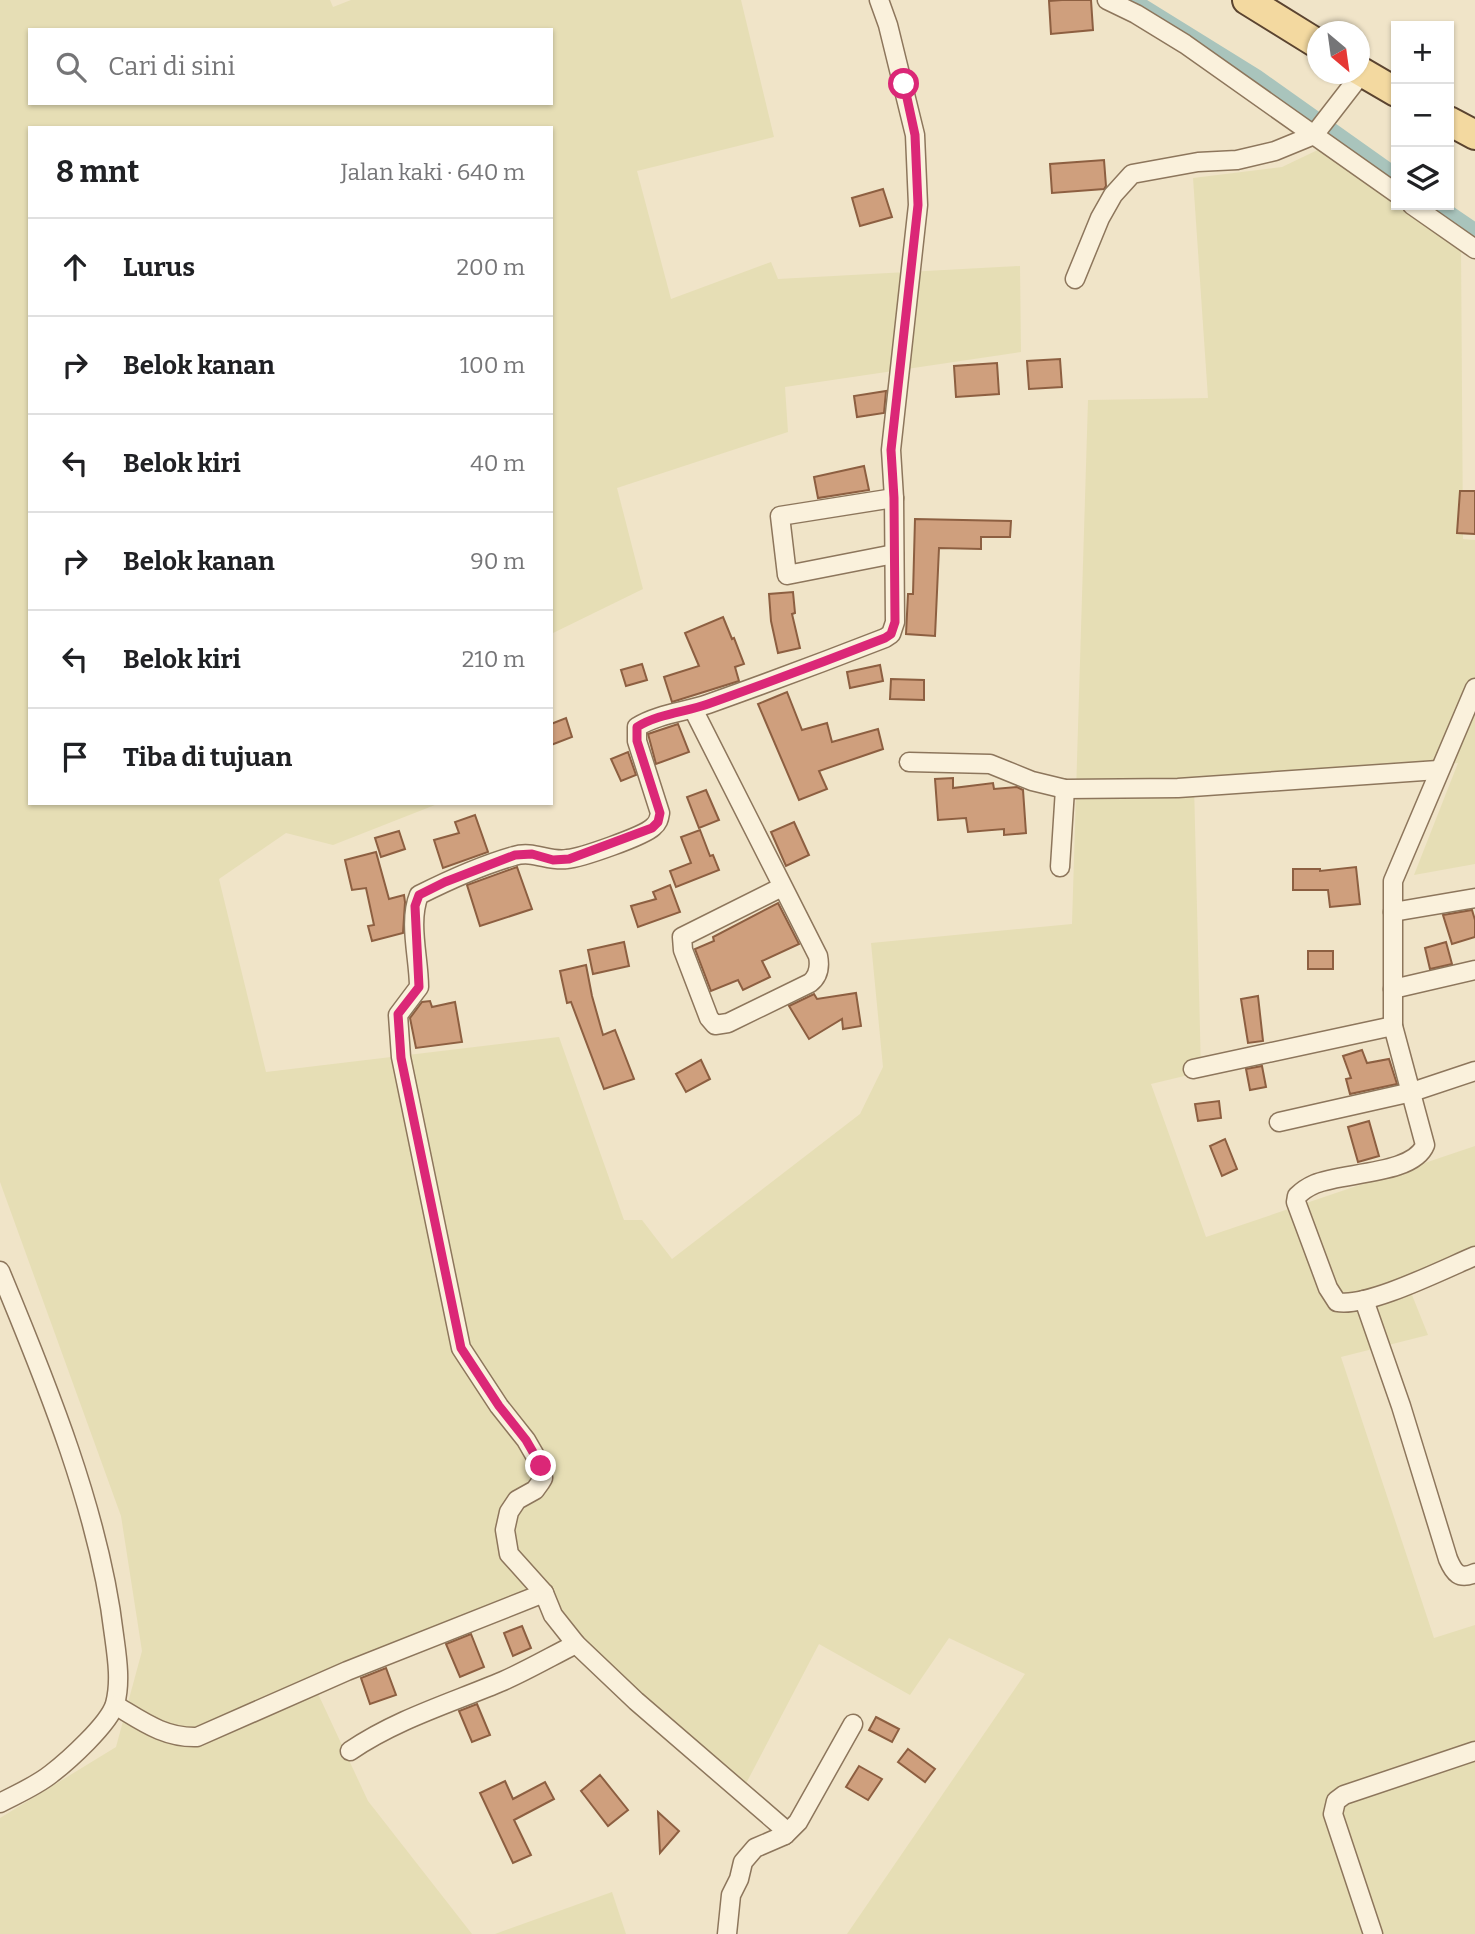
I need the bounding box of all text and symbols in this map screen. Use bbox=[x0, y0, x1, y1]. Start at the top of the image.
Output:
north arrow bbox=[1307, 21, 1370, 84]
map controls bbox=[1391, 21, 1454, 210]
button: + bbox=[1391, 21, 1454, 84]
search box bbox=[28, 28, 553, 105]
icon: search bbox=[52, 48, 90, 86]
text: Cari di sini bbox=[108, 51, 235, 82]
route start bbox=[888, 68, 919, 99]
button: − bbox=[1391, 84, 1454, 147]
button: layers bbox=[1391, 147, 1454, 210]
text: 8 mnt bbox=[56, 154, 139, 190]
text: Jalan kaki · 640 m bbox=[340, 158, 525, 186]
icon: ahead bbox=[56, 248, 94, 286]
text: Lurus bbox=[123, 252, 195, 283]
text: 200 m bbox=[456, 253, 525, 281]
icon: right bbox=[56, 346, 94, 384]
text: Belok kanan bbox=[123, 350, 275, 381]
text: 100 m bbox=[460, 351, 525, 379]
icon: left bbox=[56, 444, 94, 482]
text: Belok kiri bbox=[123, 448, 241, 479]
text: 40 m bbox=[470, 449, 525, 477]
icon: right bbox=[56, 542, 94, 580]
text: Belok kanan bbox=[123, 546, 275, 577]
text: 90 m bbox=[470, 547, 525, 575]
icon: left bbox=[56, 640, 94, 678]
text: Belok kiri bbox=[123, 644, 241, 675]
text: 210 m bbox=[462, 645, 525, 673]
icon: arrive bbox=[56, 738, 94, 776]
text: Tiba di tujuan bbox=[123, 742, 292, 773]
route end bbox=[525, 1450, 556, 1481]

